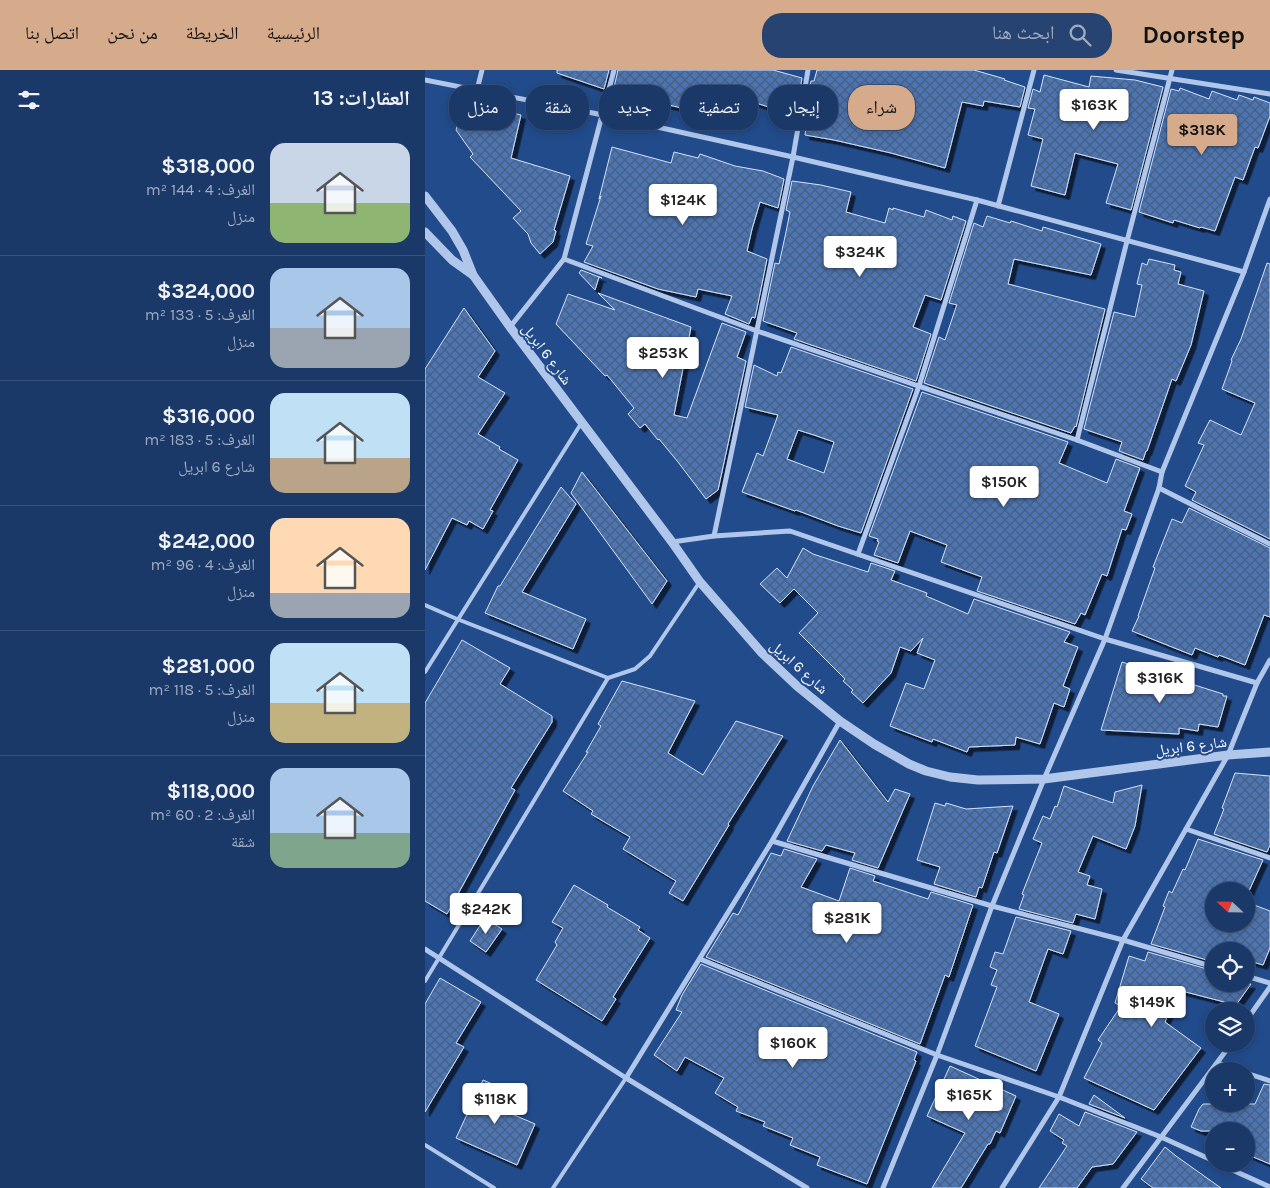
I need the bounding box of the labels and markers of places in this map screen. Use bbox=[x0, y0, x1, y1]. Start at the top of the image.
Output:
pin: $163K bbox=[1059, 88, 1129, 131]
pin: $318K bbox=[1167, 114, 1237, 156]
pin: $124K bbox=[648, 184, 718, 226]
pin: $324K bbox=[825, 236, 895, 278]
pin: $253K bbox=[628, 336, 698, 379]
pin: $150K bbox=[969, 466, 1039, 508]
pin: $316K bbox=[1125, 662, 1195, 704]
pin: $242K bbox=[451, 892, 521, 935]
pin: $281K bbox=[812, 902, 882, 944]
pin: $149K bbox=[1117, 986, 1187, 1028]
pin: $160K bbox=[758, 1026, 828, 1069]
pin: $165K bbox=[934, 1078, 1004, 1121]
pin: $118K bbox=[460, 1082, 530, 1125]

